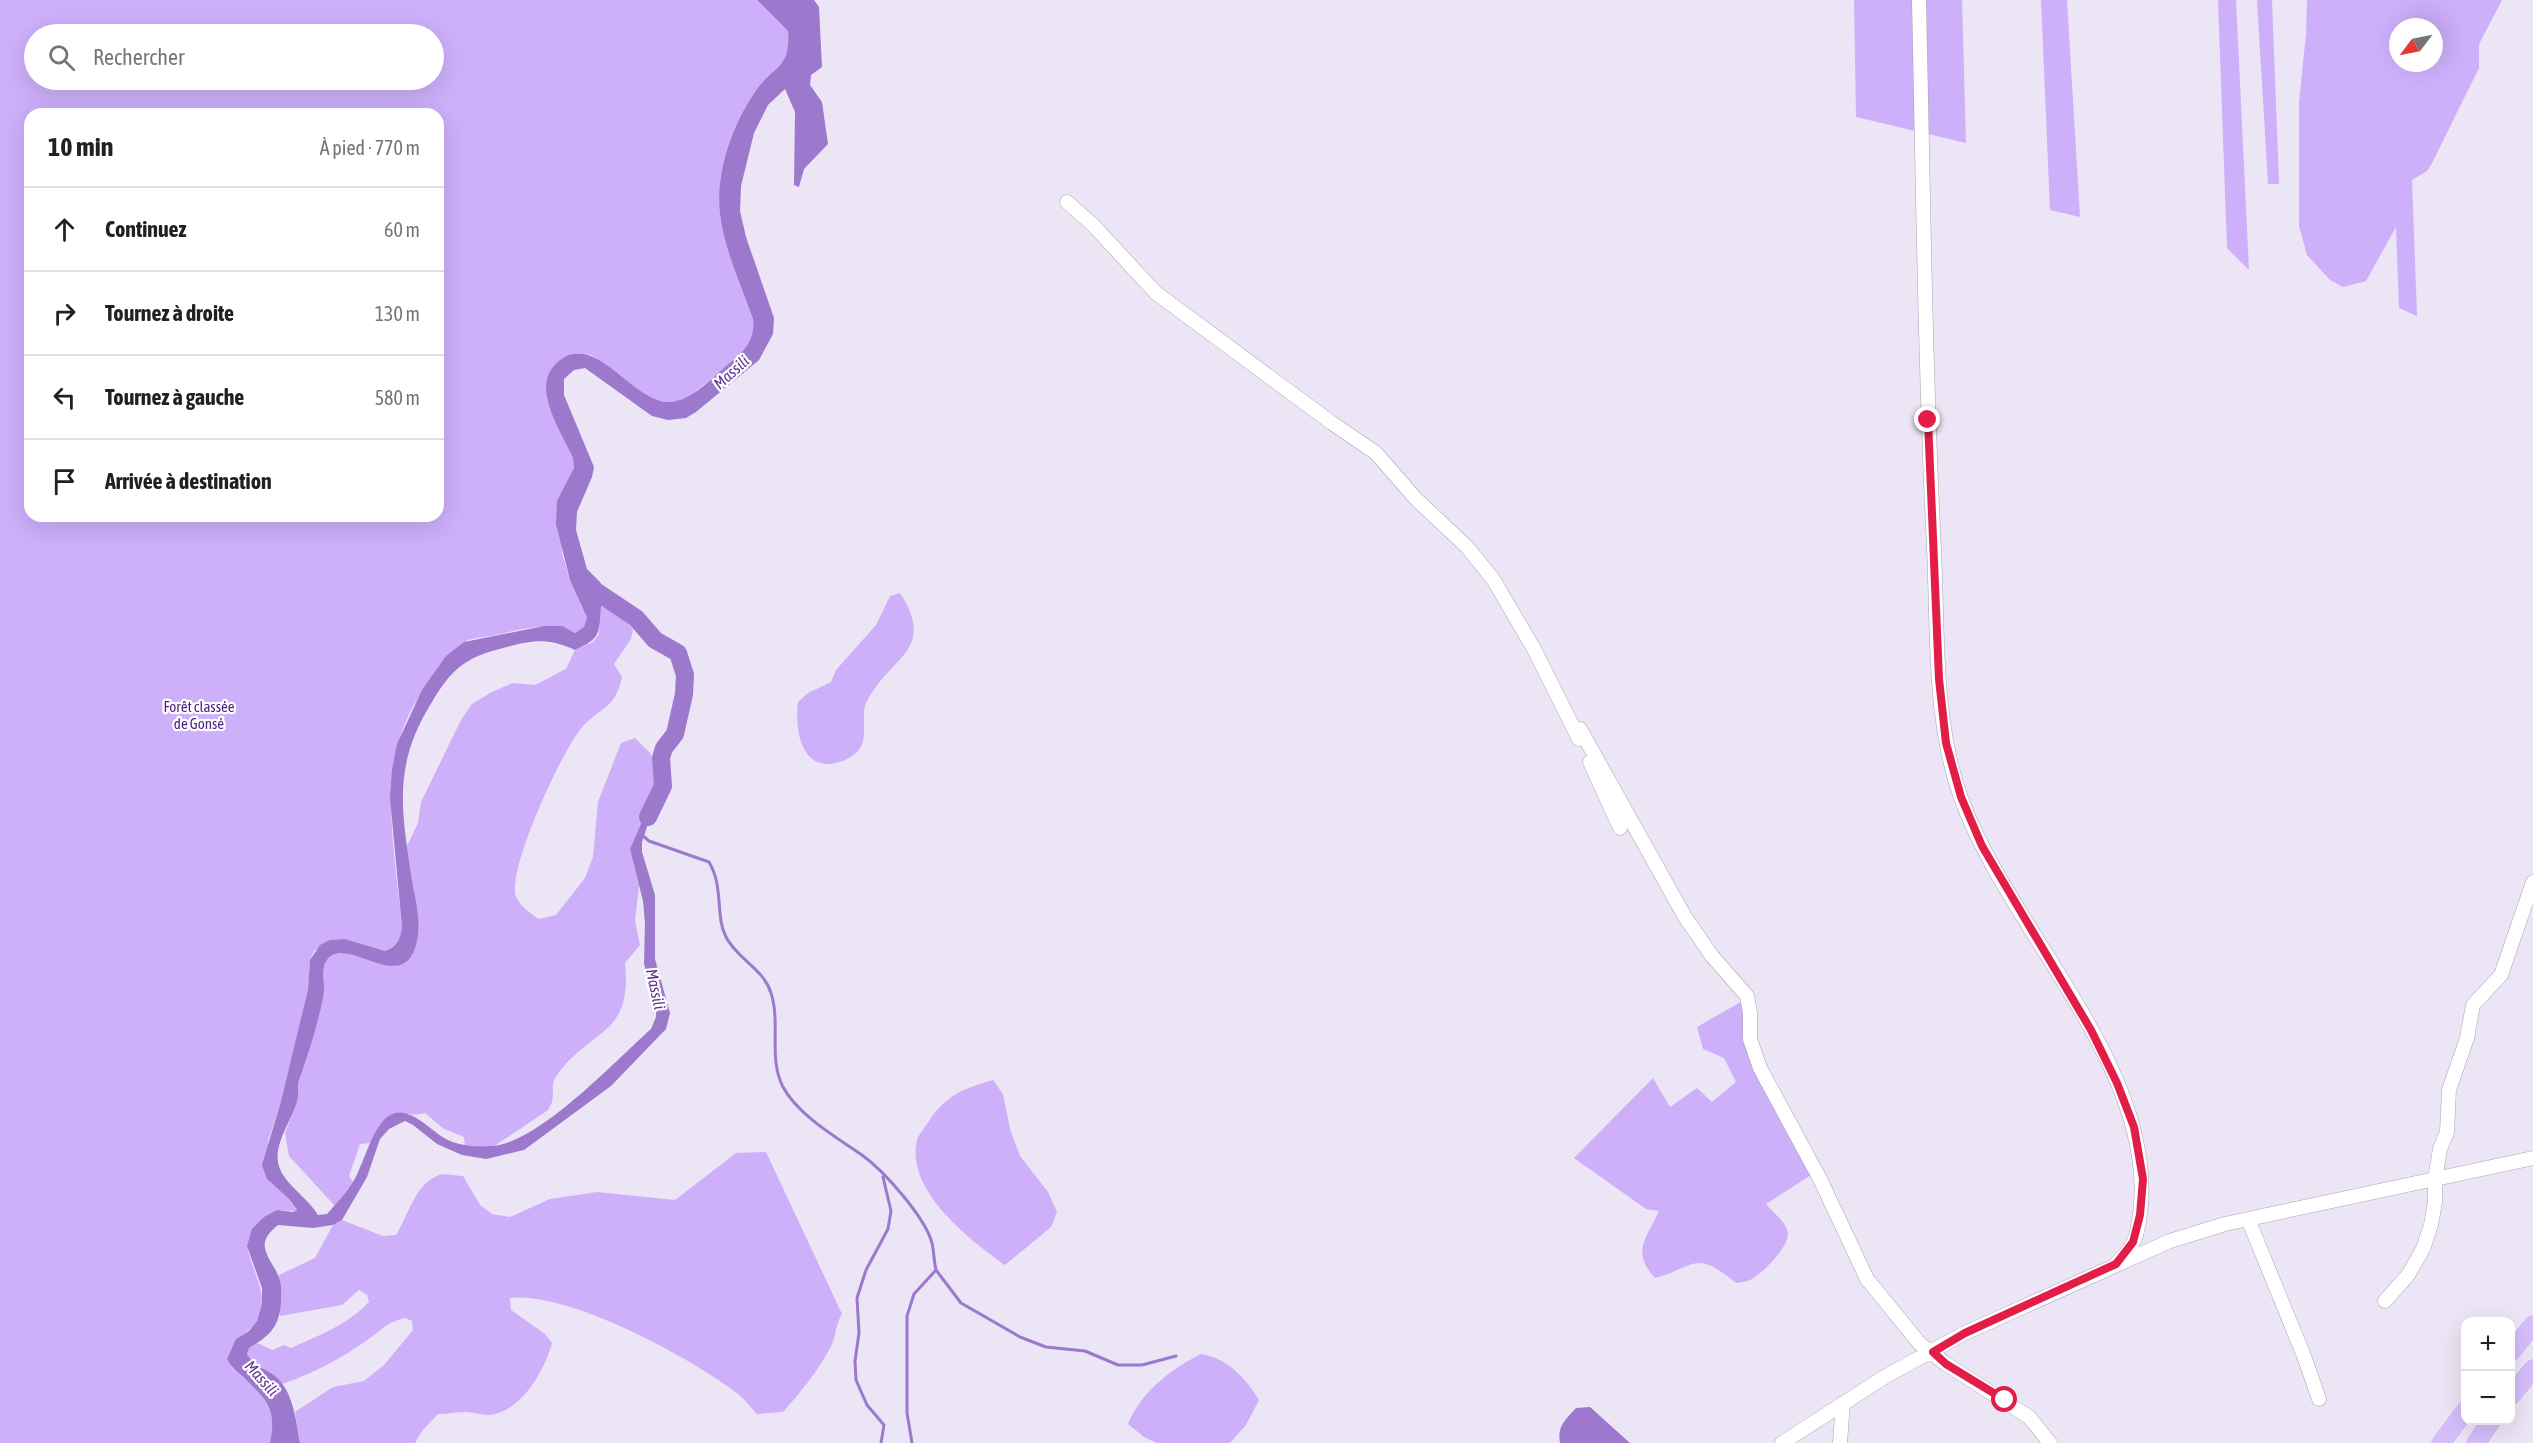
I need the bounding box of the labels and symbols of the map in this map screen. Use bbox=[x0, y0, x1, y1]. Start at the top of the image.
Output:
north arrow bbox=[2389, 18, 2443, 72]
water label: Massili bbox=[710, 351, 753, 392]
route end bbox=[1914, 406, 1940, 432]
park label: Forêt classée de Gonsé bbox=[163, 698, 235, 732]
water label: Massili bbox=[643, 967, 669, 1011]
water label: Massili bbox=[242, 1357, 283, 1400]
route start bbox=[1991, 1386, 2017, 1412]

